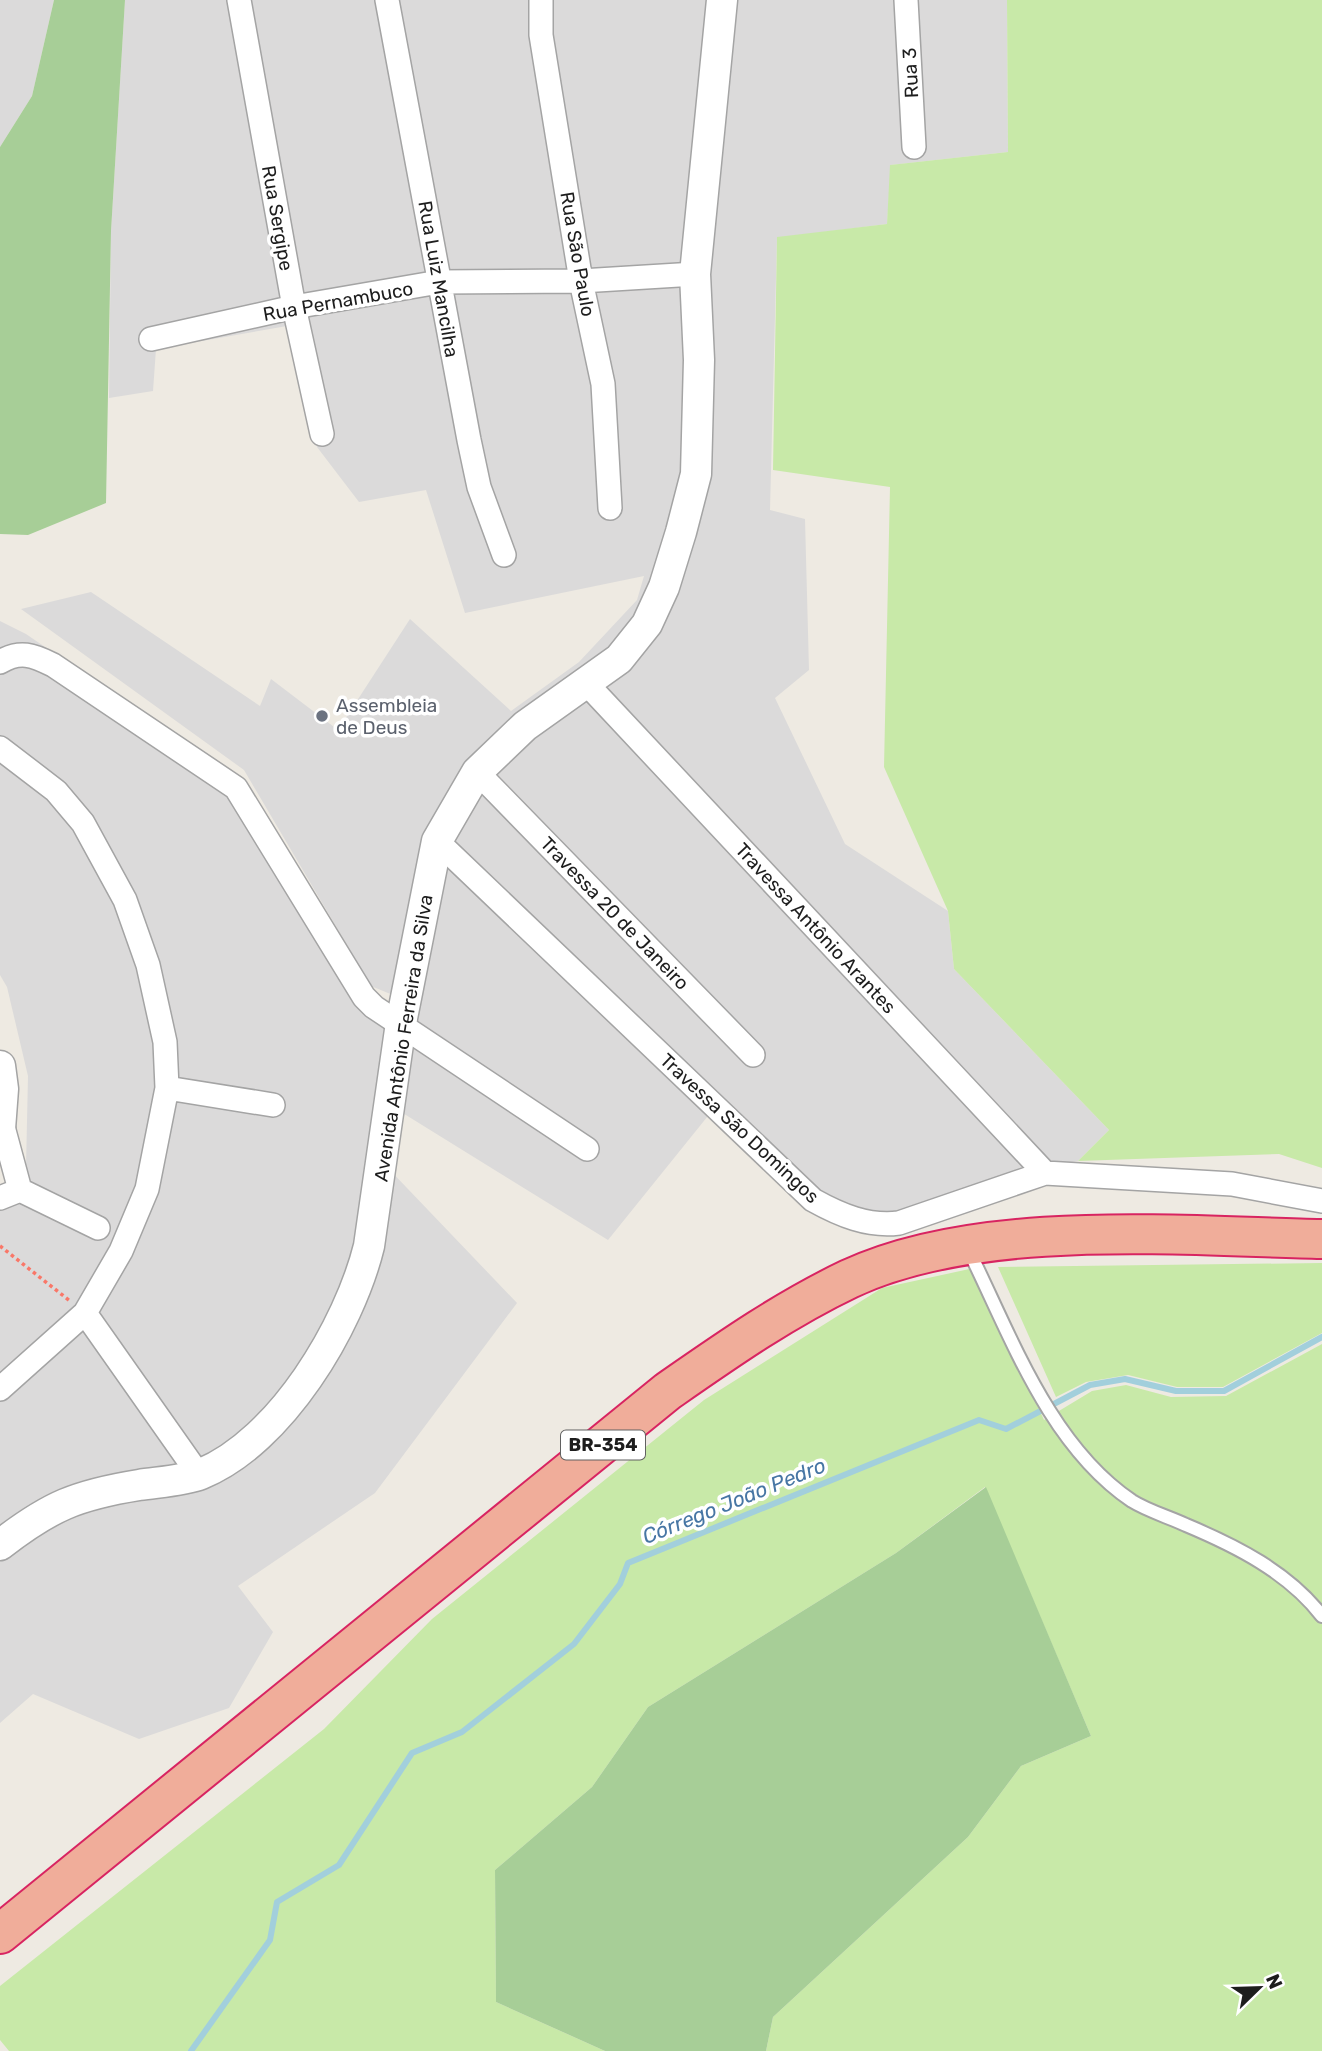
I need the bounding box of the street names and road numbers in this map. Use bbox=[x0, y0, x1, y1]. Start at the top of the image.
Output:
street label: Rua 3 bbox=[898, 47, 923, 99]
street label: Rua Sergipe bbox=[257, 164, 298, 272]
street label: Rua São Paulo bbox=[555, 190, 600, 318]
street label: Rua Luiz Mancilha bbox=[413, 199, 464, 359]
street label: Rua Pernambuco bbox=[261, 277, 415, 326]
street label: Travessa 20 de Janeiro bbox=[536, 832, 694, 995]
street label: Travessa Antônio Arantes bbox=[731, 838, 901, 1018]
street label: Avenida Antônio Ferreira da Silva bbox=[369, 893, 438, 1183]
street label: Travessa São Domingos bbox=[655, 1049, 824, 1208]
road number: BR-354 bbox=[561, 1430, 645, 1460]

